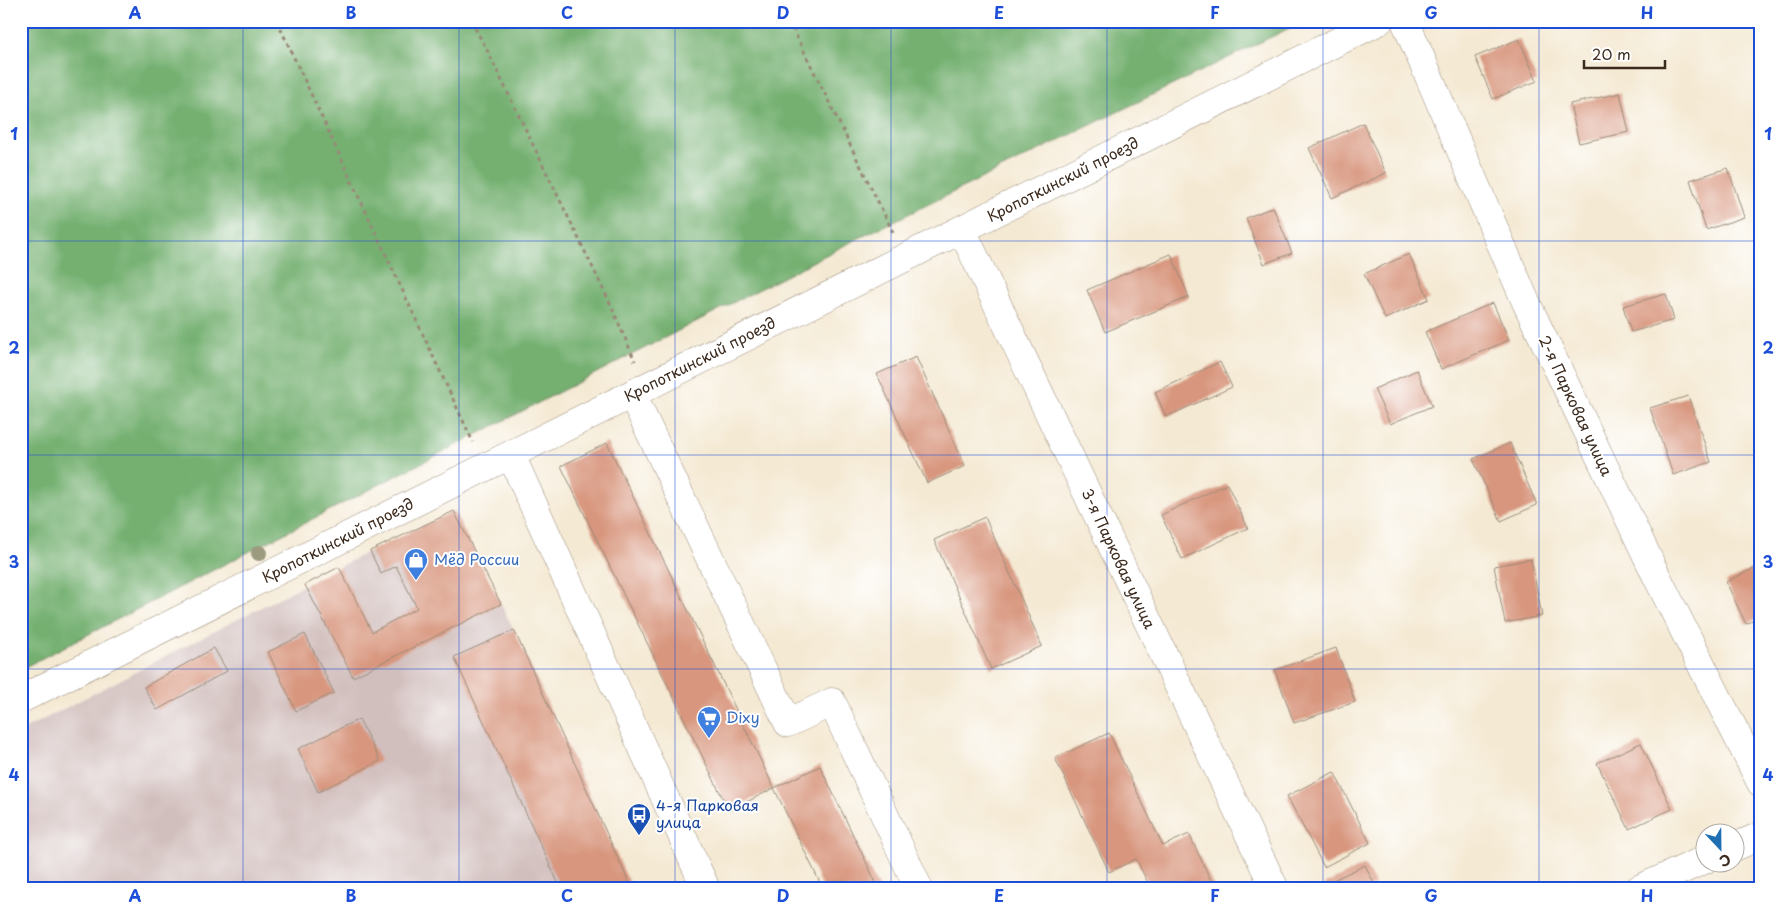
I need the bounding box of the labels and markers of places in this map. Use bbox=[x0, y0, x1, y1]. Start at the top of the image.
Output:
shop icon: Мёд России bbox=[403, 547, 429, 581]
place label: Мёд России bbox=[434, 547, 519, 570]
supermarket icon: Dixy bbox=[696, 705, 722, 739]
place label: Dixy bbox=[726, 705, 759, 728]
place label: 4-я Парковая улица bbox=[656, 793, 759, 833]
bus stop icon: 4-я Парковая улица bbox=[626, 802, 652, 836]

